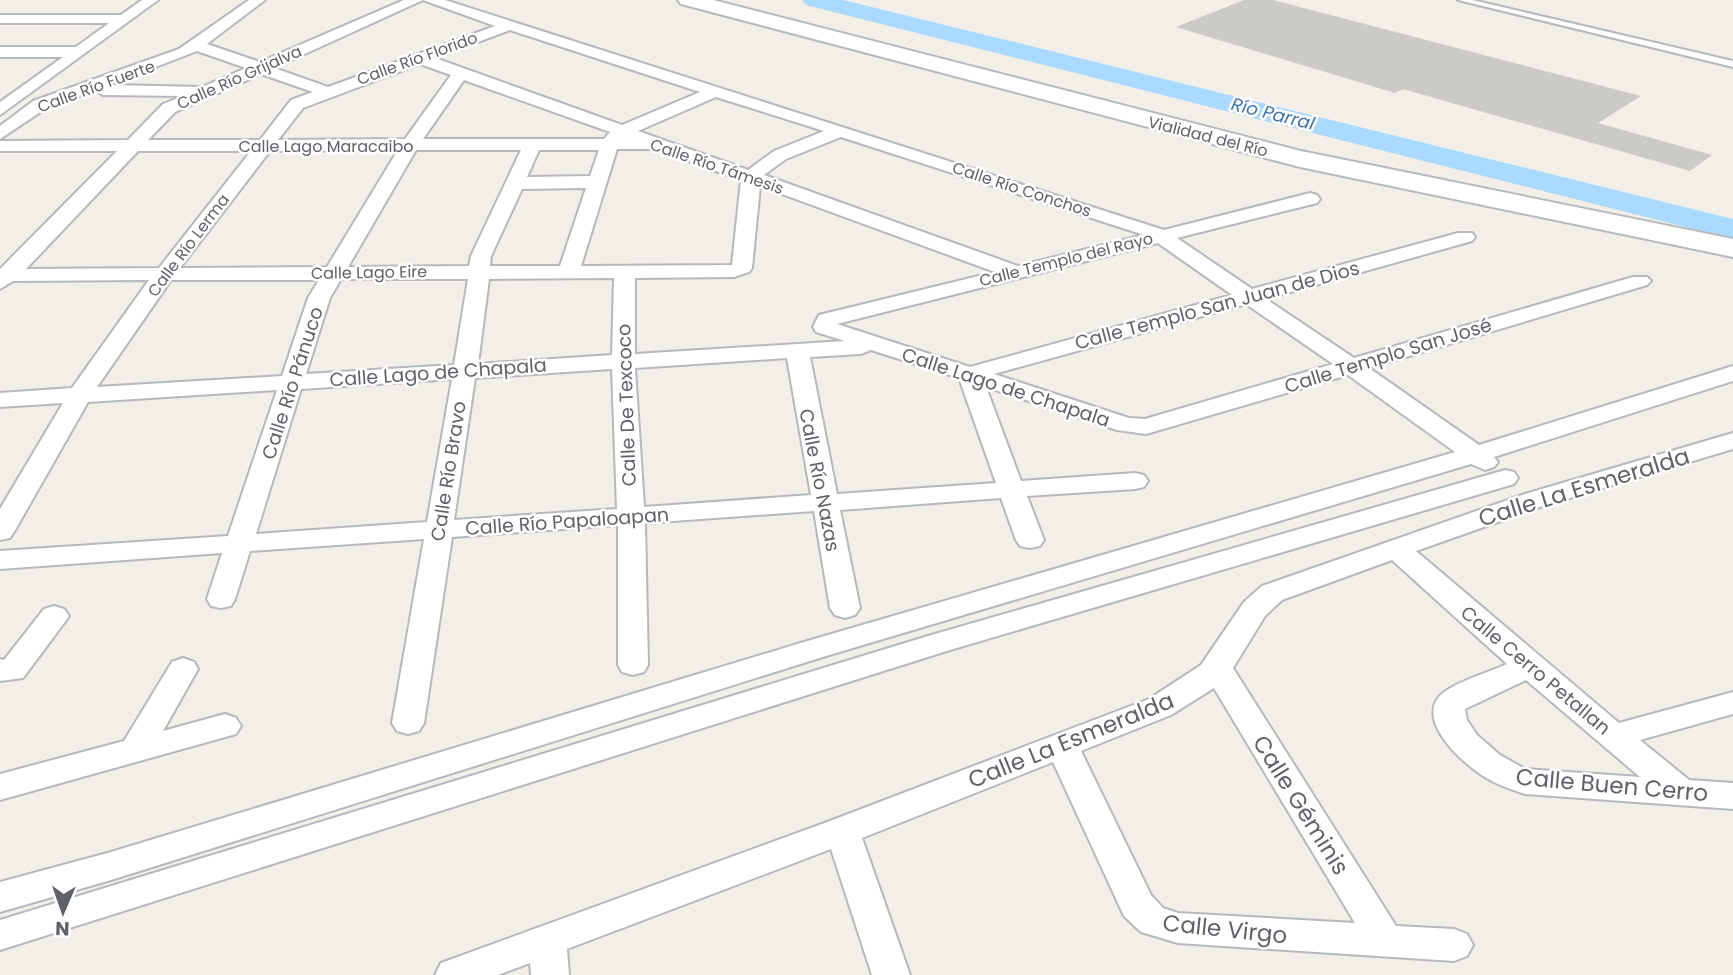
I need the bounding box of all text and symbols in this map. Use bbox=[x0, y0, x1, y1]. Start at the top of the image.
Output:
street label: Calle Río Florido bbox=[354, 26, 481, 91]
street label: Calle Río Grijalva bbox=[173, 40, 305, 115]
street label: Calle Río Fuerte bbox=[34, 55, 158, 118]
water label: Río Parral bbox=[1229, 91, 1318, 136]
street label: Vialidad del Río bbox=[1145, 110, 1270, 163]
street label: Calle Río Támesis bbox=[647, 133, 787, 200]
street label: Calle Lago Maracaibo bbox=[238, 135, 414, 158]
street label: Calle Río Conchos bbox=[949, 156, 1094, 223]
street label: Calle Río Lerma bbox=[142, 189, 235, 302]
street label: Calle Templo del Rayo bbox=[977, 227, 1155, 292]
street label: Calle Templo San Juan de Dios bbox=[1072, 254, 1362, 357]
street label: Calle Lago Eire bbox=[311, 260, 427, 285]
street label: Calle Río Pánuco bbox=[255, 303, 330, 463]
street label: Calle Templo San José bbox=[1281, 311, 1495, 400]
street label: Calle De Texcoco bbox=[610, 323, 643, 487]
street label: Calle Lago de Chapala bbox=[898, 341, 1113, 434]
street label: Calle Lago de Chapala bbox=[329, 351, 547, 394]
street label: Calle Río Bravo bbox=[424, 399, 473, 543]
street label: Calle Río Nazas bbox=[792, 406, 847, 554]
street label: Calle La Esmeralda bbox=[1474, 440, 1694, 534]
street label: Calle Río Papaloapan bbox=[464, 501, 670, 542]
street label: Calle Cerro Petallan bbox=[1455, 599, 1617, 741]
street label: Calle La Esmeralda bbox=[963, 684, 1179, 796]
street label: Calle Géminis bbox=[1245, 729, 1357, 881]
street label: Calle Buen Cerro bbox=[1515, 761, 1709, 809]
north arrow bbox=[28, 877, 98, 947]
street label: Calle Virgo bbox=[1161, 907, 1289, 951]
text: N bbox=[55, 915, 70, 942]

